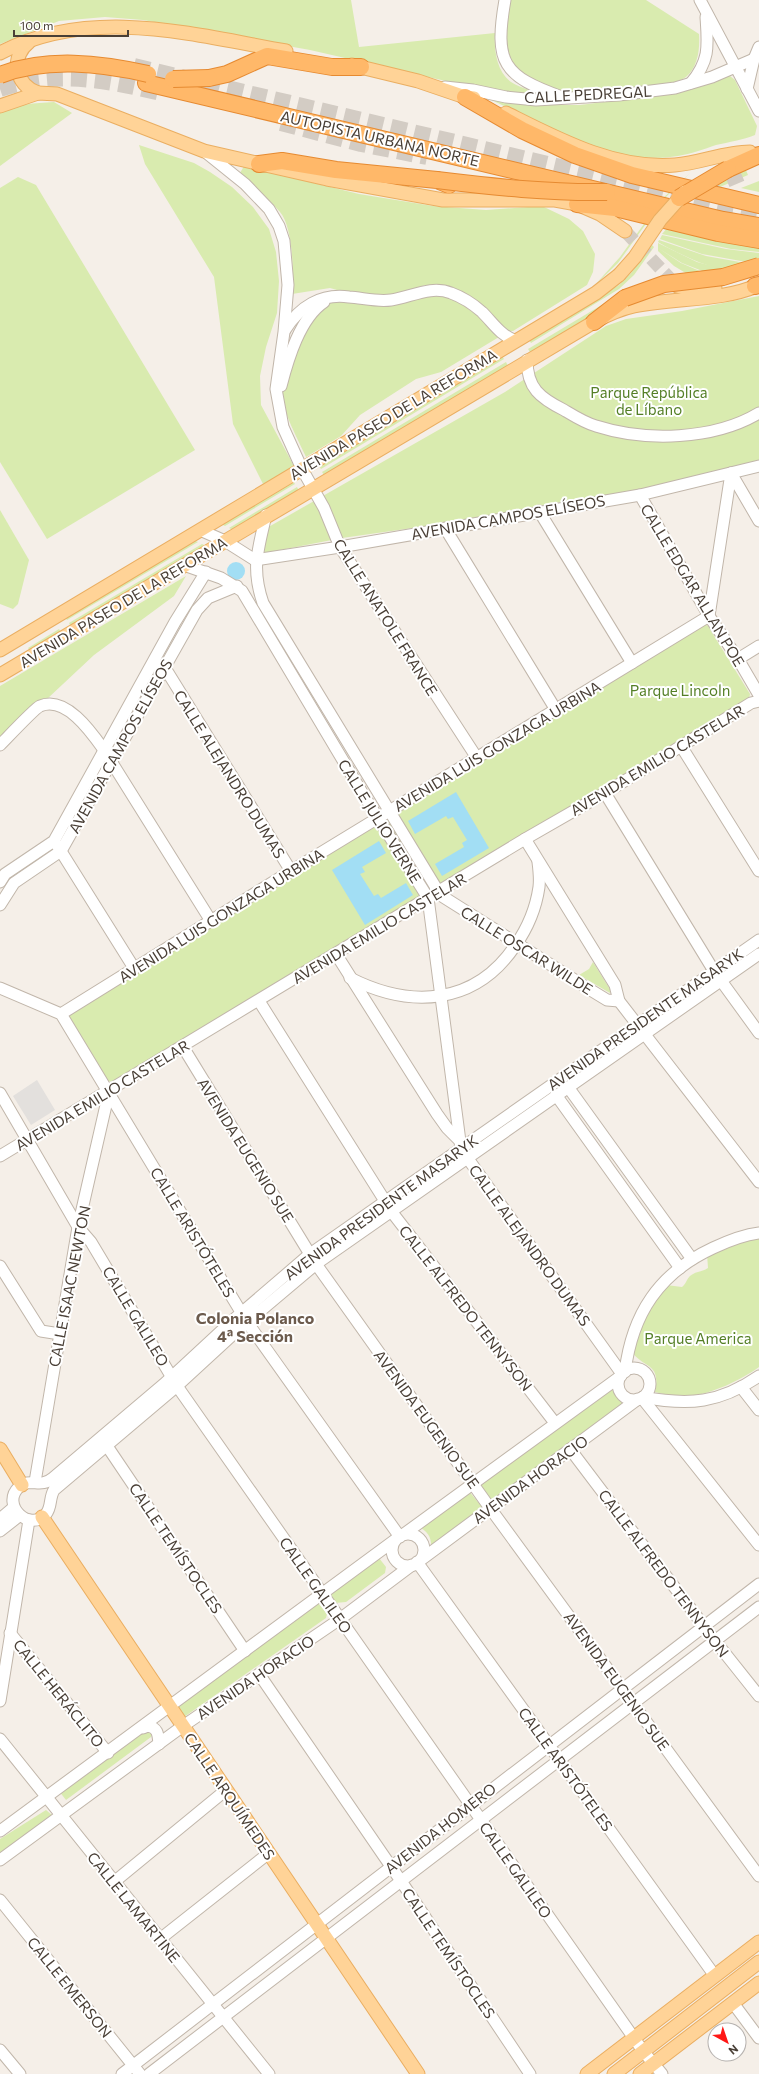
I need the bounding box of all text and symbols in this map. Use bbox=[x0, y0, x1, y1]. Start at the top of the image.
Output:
scale bar bbox=[14, 12, 128, 38]
text: 100 m bbox=[20, 18, 54, 32]
street label: CALLE PEDREGAL bbox=[524, 82, 653, 106]
street label: AUTOPISTA URBANA NORTE bbox=[279, 106, 481, 170]
street label: AVENIDA PASEO DE LA REFORMA bbox=[286, 345, 500, 483]
park label: Parque República de Líbano bbox=[590, 383, 708, 418]
street label: AVENIDA CAMPOS ELÍSEOS bbox=[409, 490, 607, 543]
street label: CALLE EDGAR ALLAN POE bbox=[637, 500, 749, 670]
street label: AVENIDA PASEO DE LA REFORMA bbox=[16, 533, 230, 671]
street label: CALLE ANATOLE FRANCE bbox=[330, 535, 442, 699]
street label: AVENIDA CAMPOS ELÍSEOS bbox=[64, 655, 176, 836]
street label: AVENIDA LUIS GONZAGA URBINA bbox=[390, 677, 604, 815]
park label: Parque Lincoln bbox=[630, 681, 730, 699]
street label: CALLE ALEJANDRO DUMAS bbox=[171, 687, 289, 862]
street label: AVENIDA EMILIO CASTELAR bbox=[567, 701, 747, 819]
street label: CALLE JULIO VERNE bbox=[335, 756, 425, 886]
street label: AVENIDA LUIS GONZAGA URBINA bbox=[115, 844, 327, 986]
street label: AVENIDA EMILIO CASTELAR bbox=[289, 869, 469, 987]
street label: CALLE OSCAR WILDE bbox=[458, 902, 596, 998]
street label: AVENIDA PRESIDENTE MASARYK bbox=[544, 944, 746, 1094]
street label: AVENIDA EMILIO CASTELAR bbox=[12, 1036, 192, 1154]
street label: AVENIDA EUGENIO SUE bbox=[194, 1074, 298, 1226]
street label: AVENIDA PRESIDENTE MASARYK bbox=[281, 1131, 481, 1283]
street label: CALLE ALEJANDRO DUMAS bbox=[465, 1161, 595, 1329]
street label: CALLE ARISTÓTELES bbox=[147, 1163, 240, 1300]
street label: CALLE ISAAC NEWTON bbox=[45, 1204, 93, 1368]
street label: CALLE ALFREDO TENNYSON bbox=[396, 1222, 536, 1394]
street label: CALLE GALILEO bbox=[99, 1263, 173, 1369]
district label: Colonia Polanco 4ª Sección bbox=[196, 1308, 315, 1345]
park label: Parque America bbox=[644, 1329, 752, 1347]
street label: AVENIDA EUGENIO SUE bbox=[371, 1346, 483, 1492]
street label: AVENIDA HORACIO bbox=[469, 1431, 591, 1527]
street label: CALLE TEMÍSTOCLES bbox=[126, 1479, 227, 1617]
street label: CALLE ALFREDO TENNYSON bbox=[595, 1486, 733, 1660]
street label: CALLE GALILEO bbox=[276, 1533, 356, 1637]
street label: AVENIDA EUGENIO SUE bbox=[561, 1608, 673, 1754]
street label: AVENIDA HORACIO bbox=[193, 1631, 317, 1723]
street label: CALLE HERÁCLITO bbox=[10, 1635, 109, 1751]
street label: CALLE ARISTÓTELES bbox=[515, 1703, 618, 1835]
street label: CALLE ARQUÍMEDES bbox=[181, 1729, 280, 1863]
street label: AVENIDA HOMERO bbox=[381, 1779, 499, 1877]
street label: CALLE GALILEO bbox=[476, 1818, 556, 1922]
street label: CALLE LAMARTINE bbox=[84, 1848, 184, 1966]
street label: CALLE TEMÍSTOCLES bbox=[399, 1884, 500, 2022]
street label: CALLE EMERSON bbox=[24, 1933, 116, 2041]
north arrow bbox=[707, 2022, 747, 2062]
text: N bbox=[726, 2042, 741, 2058]

